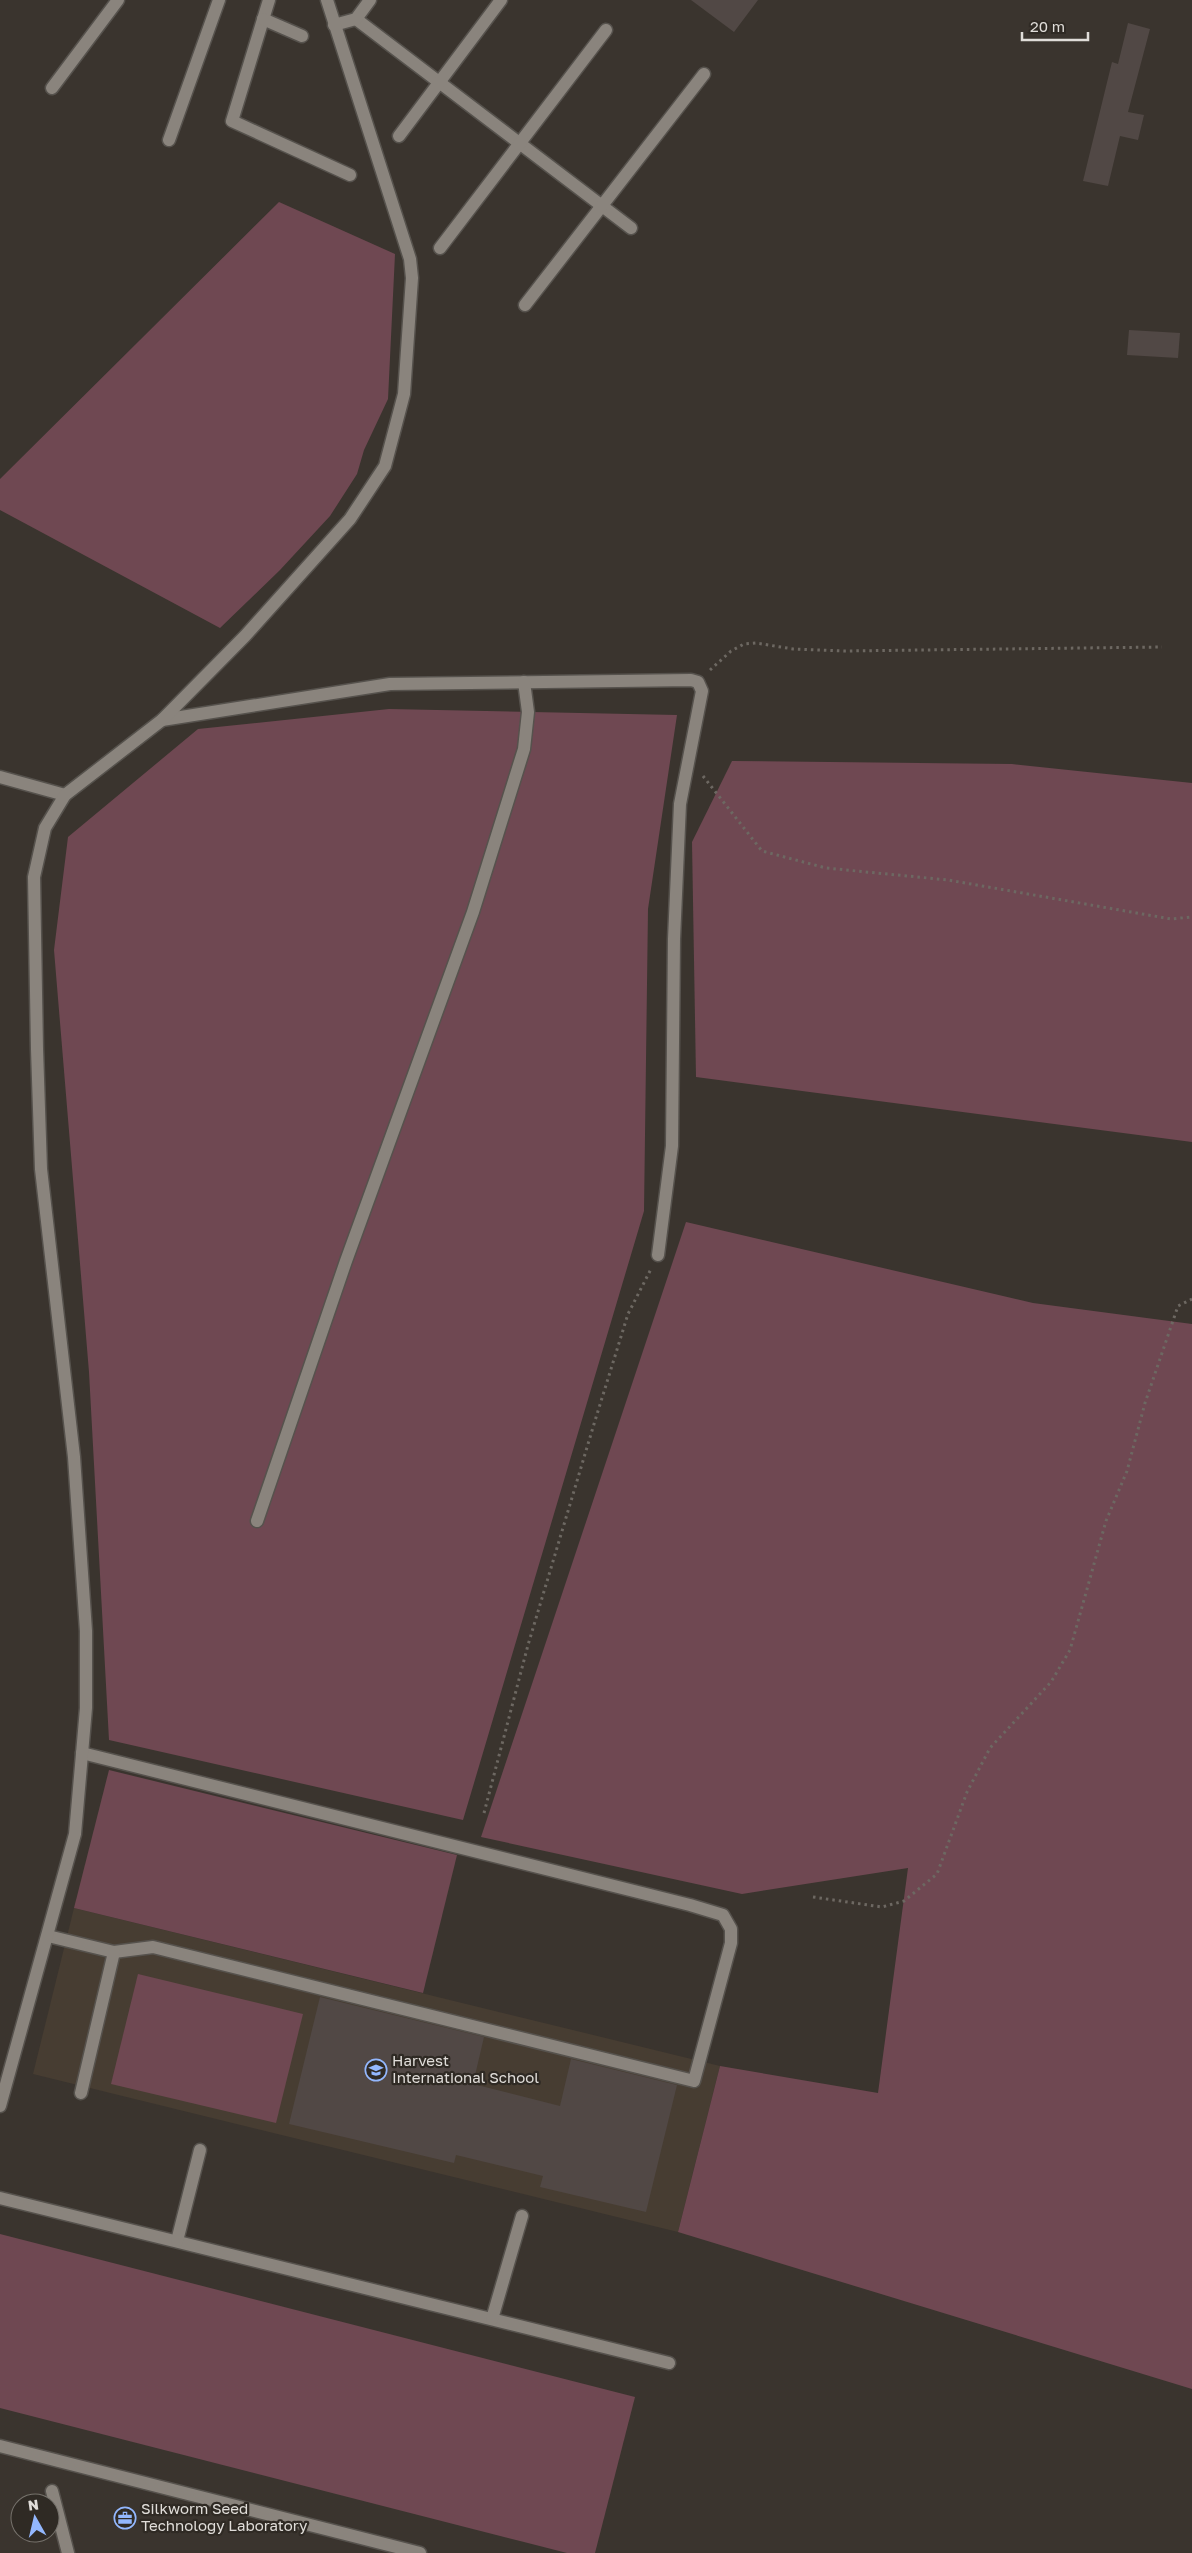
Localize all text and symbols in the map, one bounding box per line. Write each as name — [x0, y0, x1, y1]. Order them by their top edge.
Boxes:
scale bar — [1022, 10, 1088, 42]
text: 20 m — [1030, 17, 1065, 35]
place label: Harvest International School — [392, 2051, 539, 2086]
school or university icon: Harvest International School — [364, 2058, 388, 2082]
north arrow — [10, 2493, 60, 2543]
text: N — [27, 2495, 40, 2514]
place label: Silkworm Seed Technology Laboratory — [141, 2499, 308, 2534]
office icon: Silkworm Seed Technology Laboratory — [113, 2506, 137, 2530]

